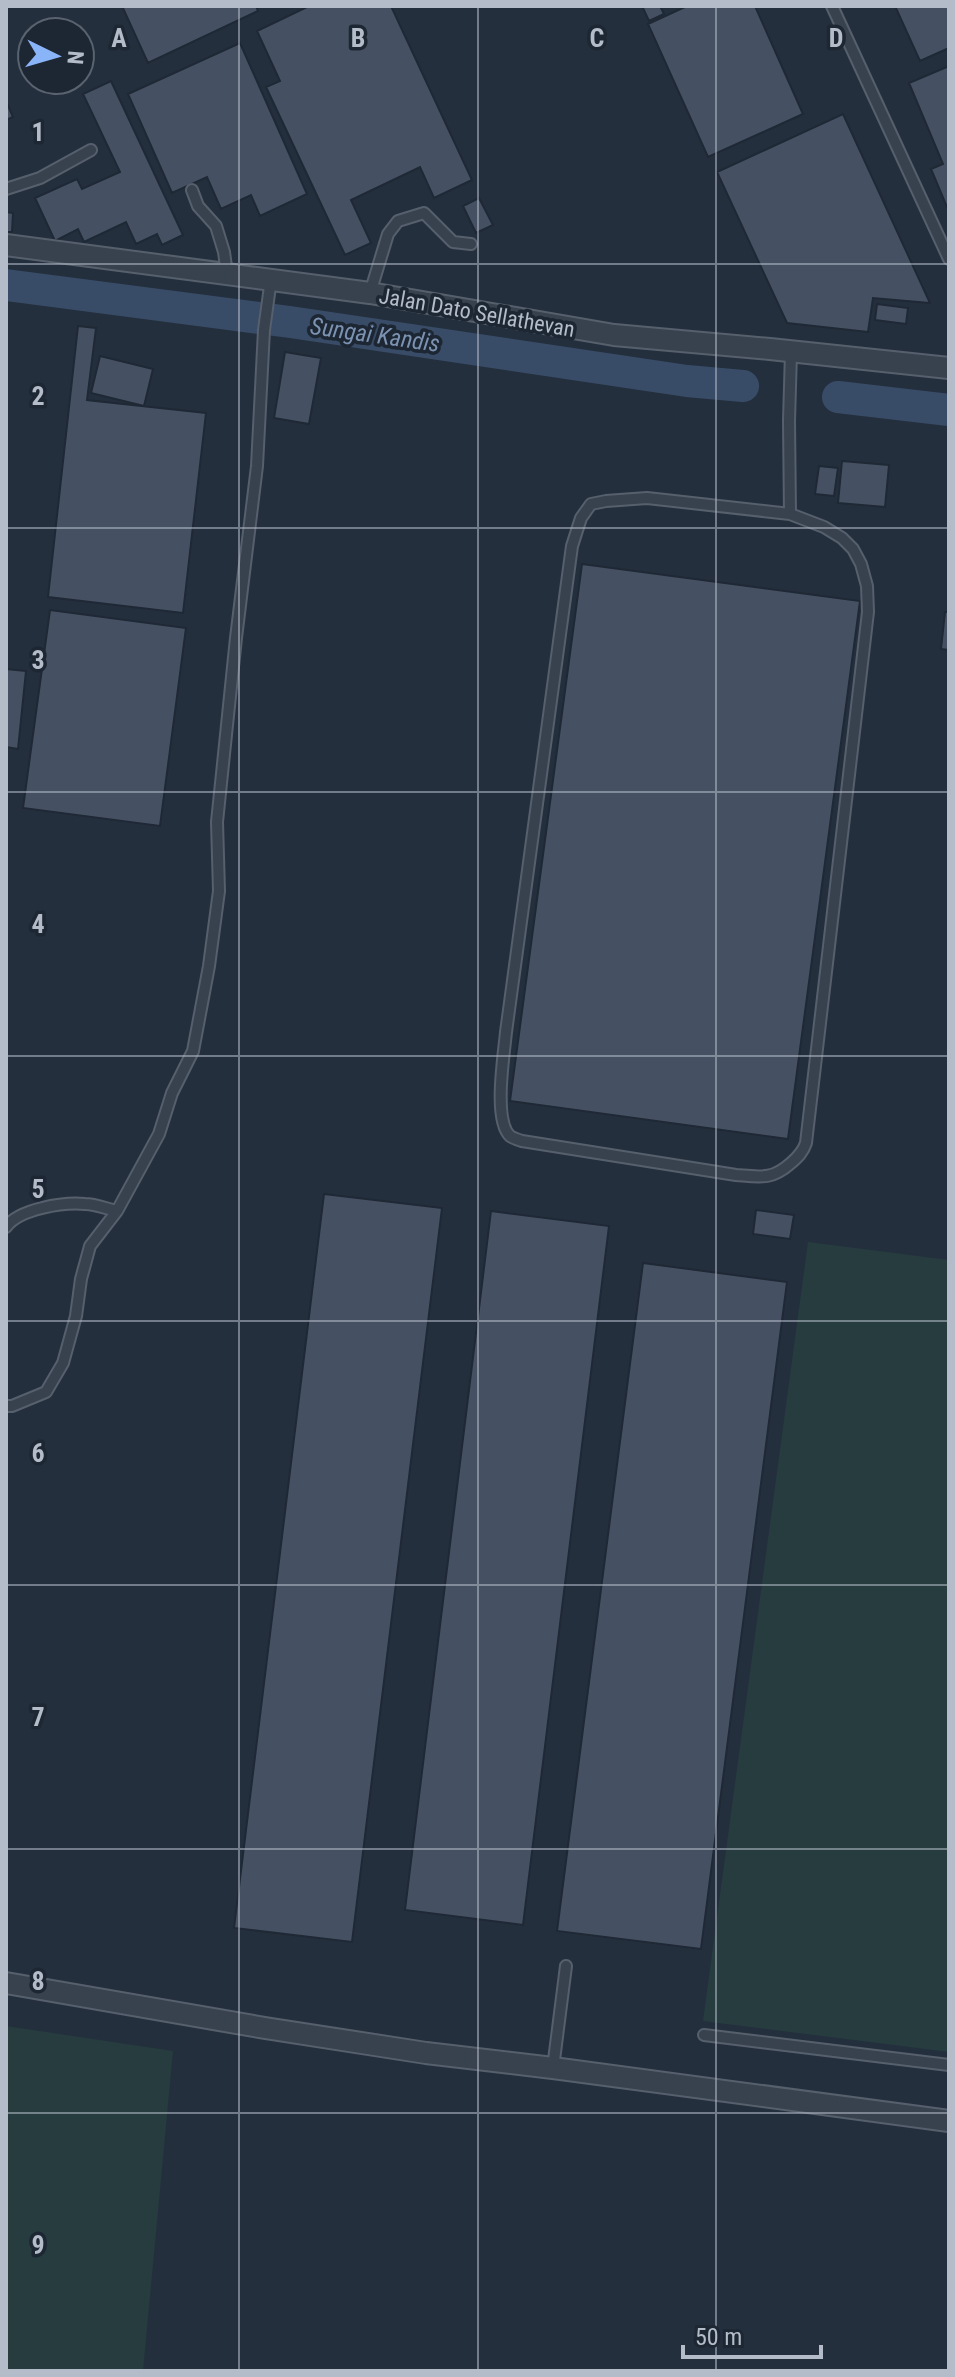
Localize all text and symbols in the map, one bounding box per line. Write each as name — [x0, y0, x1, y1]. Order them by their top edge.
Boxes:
north arrow — [16, 16, 96, 96]
text: A — [111, 23, 127, 53]
text: B — [351, 23, 365, 53]
text: C — [590, 23, 605, 53]
text: D — [829, 23, 843, 53]
text: N — [62, 50, 88, 66]
text: 1 — [31, 117, 45, 147]
street label: Jalan Dato Sellathevan — [377, 283, 577, 342]
water label: Sungai Kandis — [308, 312, 442, 358]
text: 2 — [31, 381, 45, 411]
text: 3 — [31, 645, 45, 675]
text: 4 — [31, 909, 45, 939]
text: 5 — [31, 1174, 45, 1204]
text: 6 — [31, 1438, 45, 1468]
text: 7 — [31, 1702, 45, 1732]
text: 8 — [31, 1966, 45, 1996]
text: 9 — [31, 2230, 45, 2260]
scale bar — [683, 2309, 821, 2359]
text: 50 m — [695, 2323, 742, 2351]

